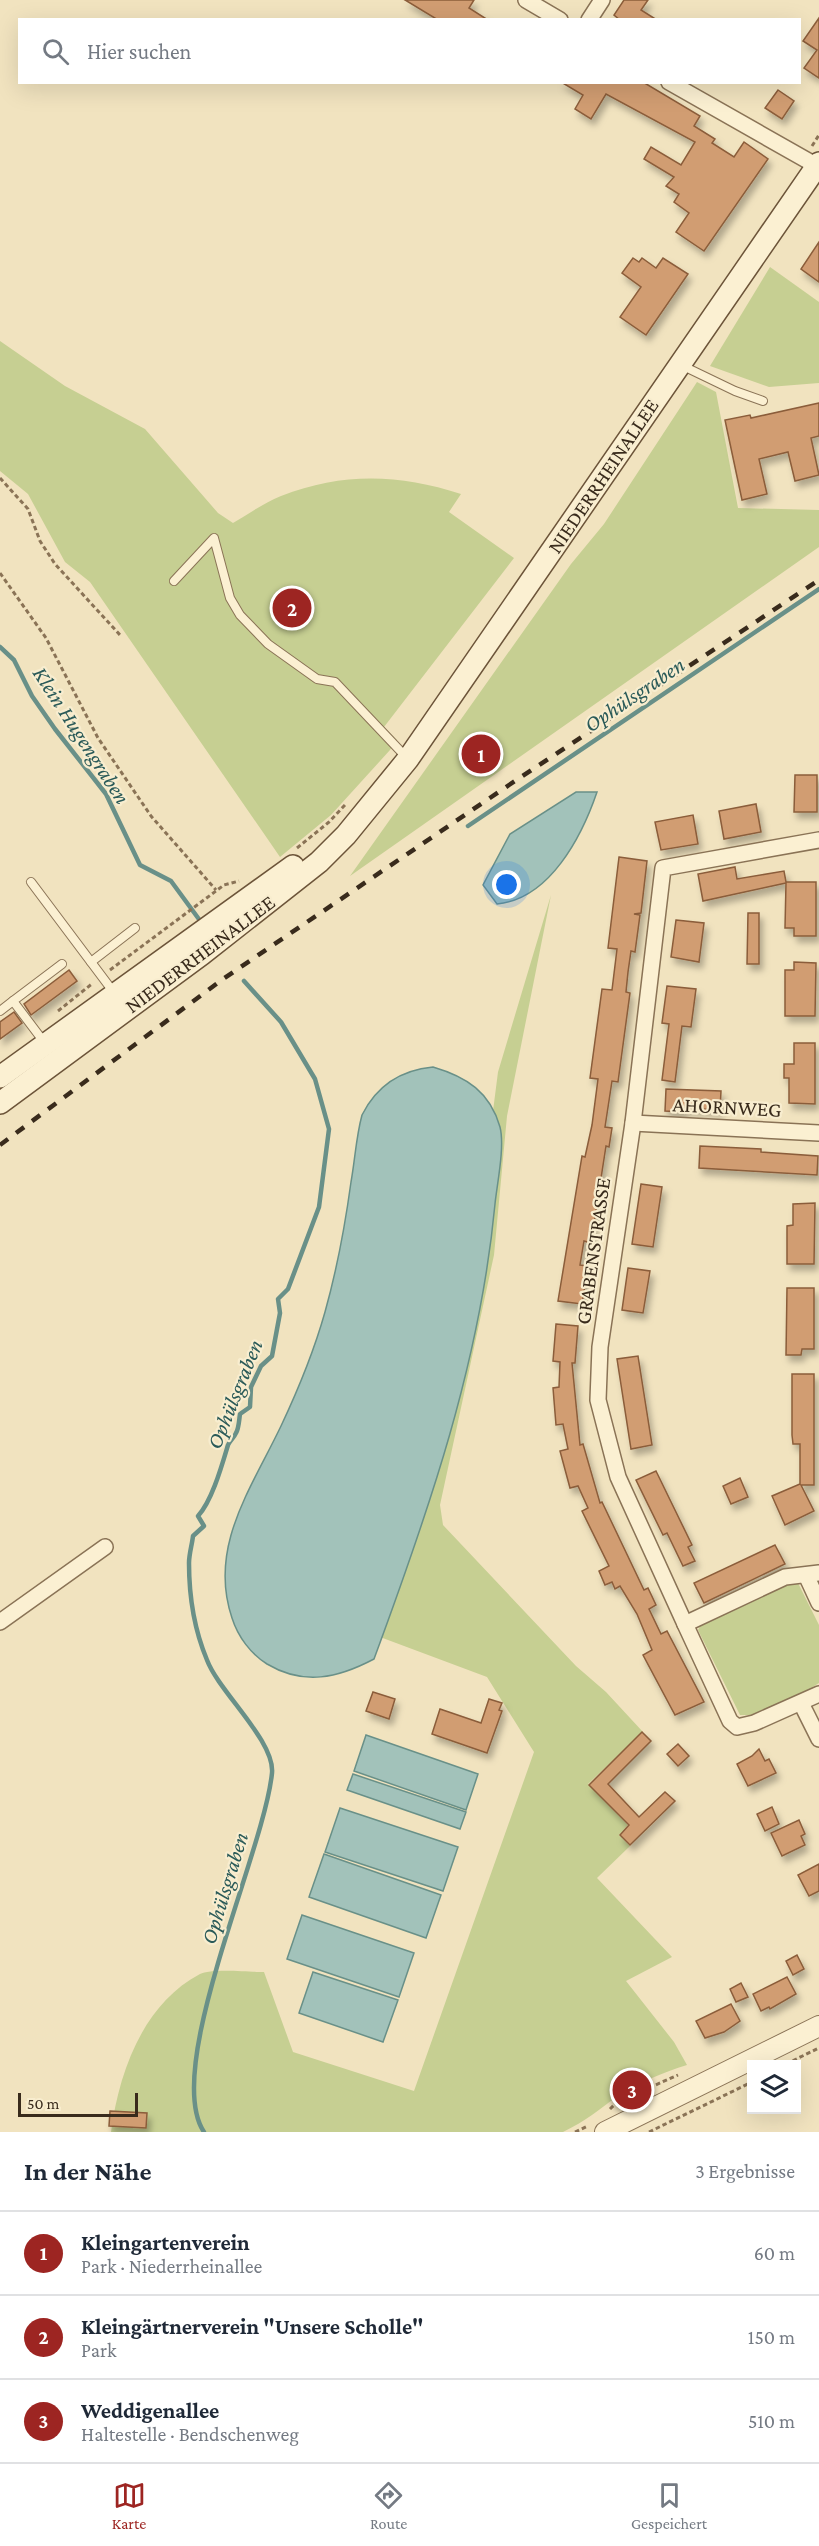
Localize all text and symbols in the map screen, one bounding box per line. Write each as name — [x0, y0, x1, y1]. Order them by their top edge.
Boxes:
search box — [18, 18, 801, 84]
icon: search — [39, 35, 72, 68]
text: Hier suchen — [87, 39, 191, 64]
street label: NIEDERRHEINALLEE — [542, 394, 664, 558]
pin: 2 — [272, 586, 312, 630]
water label: Ophülsgraben — [579, 652, 689, 737]
water label: Klein Hugengraben — [28, 662, 135, 809]
pin: 1 — [462, 732, 500, 777]
your location — [492, 870, 521, 899]
street label: NIEDERRHEINALLEE — [120, 890, 280, 1018]
street label: AHORNWEG — [672, 1092, 782, 1122]
street label: GRABENSTRASSE — [571, 1176, 615, 1326]
water label: Ophülsgraben — [201, 1336, 268, 1452]
water label: Ophülsgraben — [196, 1829, 253, 1947]
map controls — [747, 2060, 801, 2114]
button: layers — [747, 2060, 801, 2114]
pin: 3 — [612, 2068, 652, 2112]
scale bar — [18, 2090, 138, 2118]
text: 50 m — [27, 2095, 59, 2112]
text: In der Nähe — [24, 2157, 152, 2186]
text: 3 Ergebnisse — [695, 2160, 795, 2182]
text: Kleingartenverein — [81, 2230, 250, 2255]
text: 1 — [40, 2242, 47, 2264]
text: 60 m — [754, 2242, 795, 2264]
text: Park · Niederrheinallee — [81, 2255, 262, 2277]
text: Kleingärtnerverein "Unsere Scholle" — [81, 2314, 424, 2339]
text: 2 — [38, 2326, 49, 2348]
text: 150 m — [748, 2326, 795, 2348]
text: Park — [81, 2339, 117, 2361]
text: Weddigenallee — [81, 2398, 219, 2423]
text: 3 — [39, 2410, 48, 2432]
text: 510 m — [748, 2410, 795, 2432]
text: Haltestelle · Bendschenweg — [81, 2423, 299, 2445]
tab: Karte — [112, 2479, 146, 2532]
tab: Route — [370, 2479, 407, 2532]
tab: Gespeichert — [631, 2479, 707, 2532]

